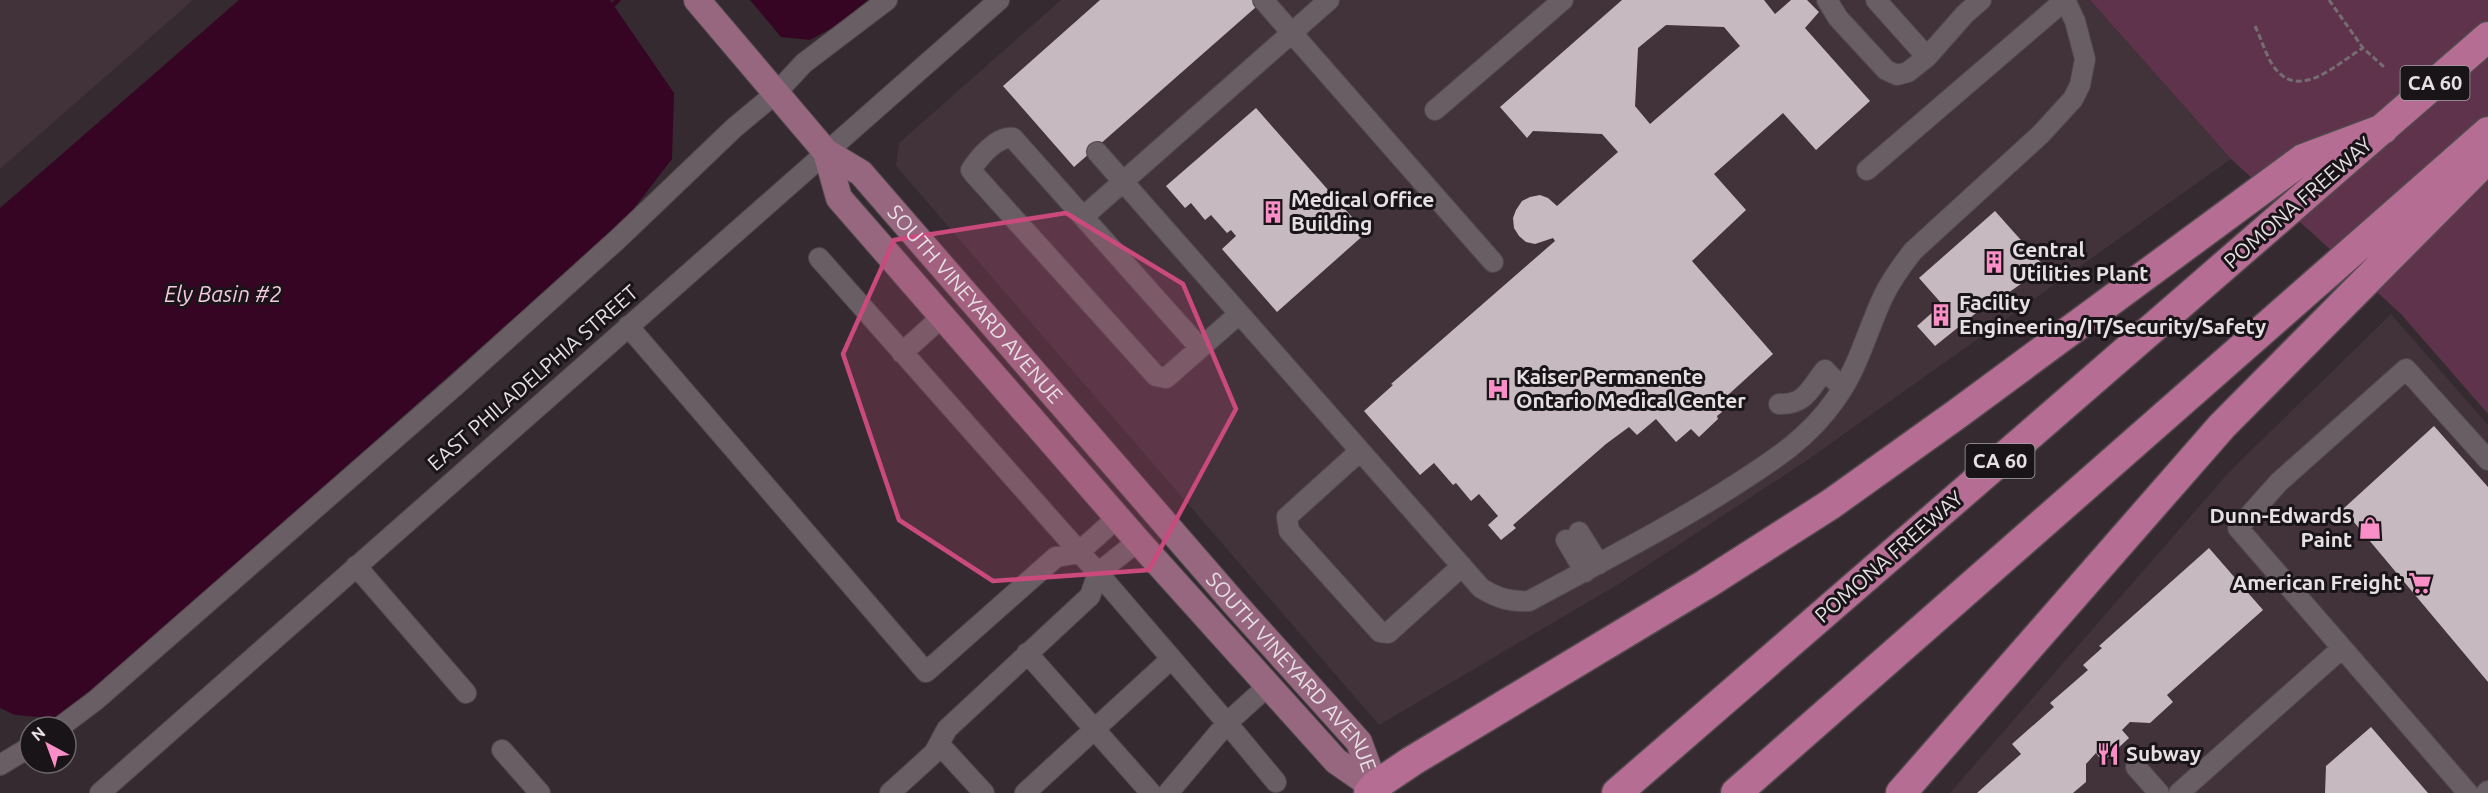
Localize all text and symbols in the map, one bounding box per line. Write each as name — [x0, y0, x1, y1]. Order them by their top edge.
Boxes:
road number: CA 60 — [2400, 66, 2470, 100]
street label: POMONA FREEWAY — [2219, 131, 2376, 273]
place label: Medical Office Building — [1291, 187, 1434, 235]
building icon: Medical Office Building — [1260, 199, 1286, 225]
street label: SOUTH VINEYARD AVENUE — [883, 200, 1068, 408]
place label: Central Utilities Plant — [2012, 237, 2148, 285]
building icon: Central Utilities Plant — [1981, 249, 2007, 275]
street label: EAST PHILADELPHIA STREET — [422, 279, 642, 475]
water label: Ely Basin #2 — [164, 281, 282, 306]
place label: Facility Engineering/IT/Security/Safety — [1959, 290, 2266, 338]
building icon: Facility Engineering/IT/Security/Safety — [1928, 302, 1954, 328]
place label: Kaiser Permanente Ontario Medical Center — [1516, 364, 1746, 412]
hospital icon: Kaiser Permanente Ontario Medical Center — [1485, 376, 1511, 402]
road number: CA 60 — [1966, 444, 2034, 478]
street label: POMONA FREEWAY — [1810, 485, 1967, 627]
place label: Dunn-Edwards Paint — [2210, 503, 2352, 551]
shop icon: Dunn-Edwards Paint — [2357, 515, 2383, 541]
street label: SOUTH VINEYARD AVENUE — [1202, 567, 1382, 775]
place label: American Freight — [2232, 570, 2402, 594]
supermarket icon: American Freight — [2407, 570, 2433, 596]
north arrow — [18, 715, 78, 775]
text: N — [28, 723, 49, 744]
restaurant icon: Subway — [2095, 741, 2121, 767]
place label: Subway — [2126, 741, 2201, 765]

